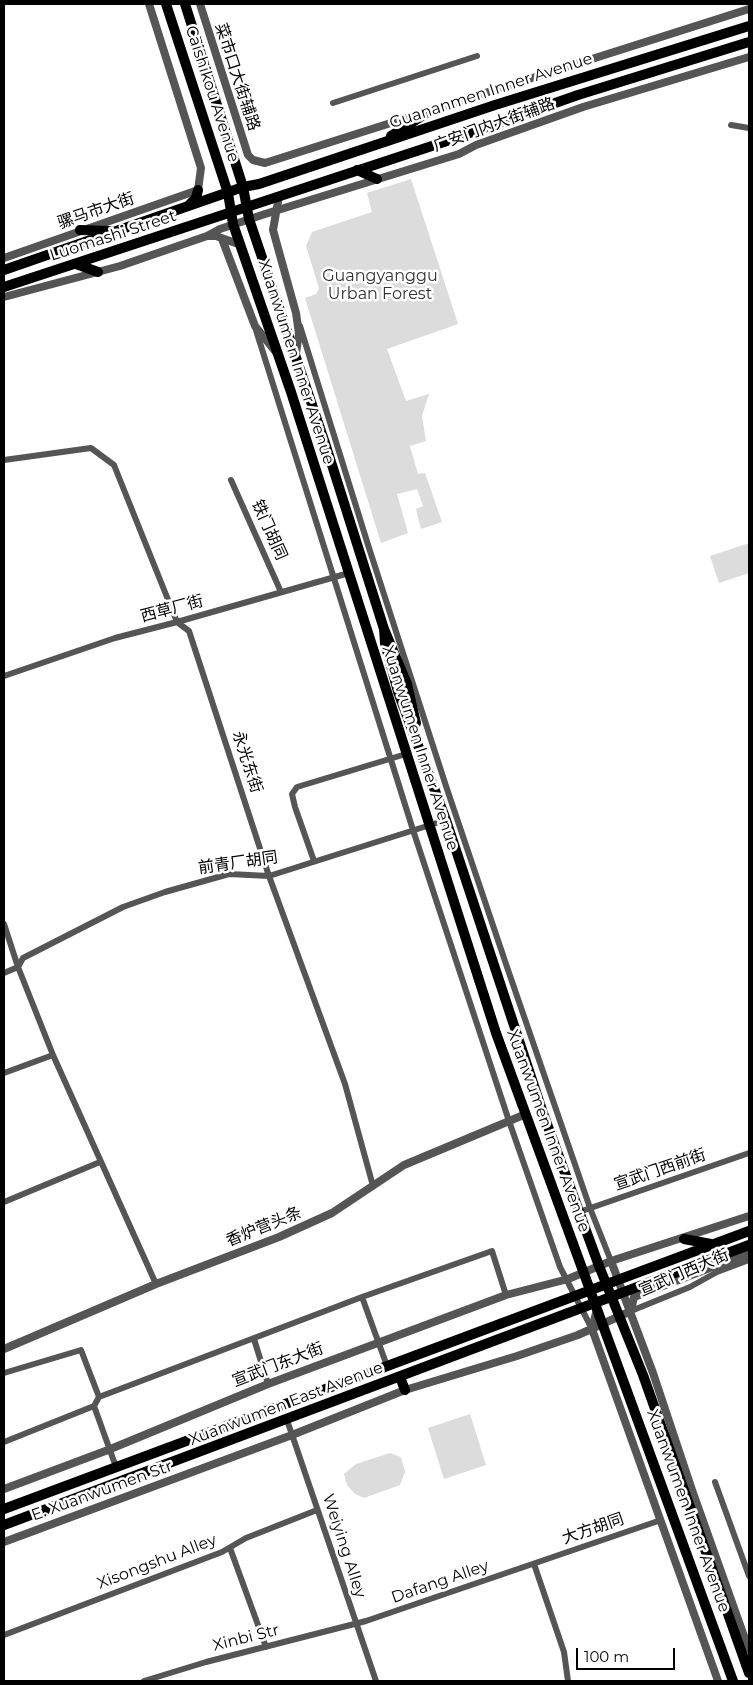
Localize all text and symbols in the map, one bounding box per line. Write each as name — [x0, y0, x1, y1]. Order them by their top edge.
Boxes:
street label: 菜市口大街辅路 — [211, 21, 263, 133]
street label: Caishikou Avenue — [181, 23, 243, 165]
street label: Guananmen Inner Avenue — [387, 49, 595, 133]
street label: 广安门内大街辅路 — [431, 94, 557, 156]
street label: 骡马市大街 — [55, 189, 137, 233]
street label: Luomashi Street — [47, 206, 179, 266]
street label: Xuanwumen Inner Avenue — [254, 257, 338, 467]
park label: Guangyanggu Urban Forest — [322, 266, 438, 304]
street label: 铁门胡同 — [247, 497, 291, 563]
street label: 西草厂街 — [139, 591, 205, 627]
street label: Xuanwumen Inner Avenue — [378, 643, 462, 853]
street label: 永光东街 — [228, 729, 266, 795]
street label: 前青厂胡同 — [197, 848, 279, 878]
street label: Xuanwumen Inner Avenue — [502, 1027, 594, 1235]
street label: 宣武门西前街 — [611, 1145, 709, 1195]
street label: 香炉营头条 — [223, 1203, 305, 1251]
street label: 宣武门西大街 — [636, 1245, 732, 1301]
street label: 宣武门东大街 — [230, 1339, 326, 1391]
street label: Xuanwumen East Avenue — [186, 1358, 386, 1450]
street label: Xuanwumen Inner Avenue — [642, 1407, 734, 1615]
street label: E. Xuanwumen Str — [29, 1457, 175, 1525]
street label: Weiying Alley — [318, 1492, 370, 1600]
street label: 大方胡同 — [560, 1510, 626, 1548]
street label: Xisongshu Alley — [95, 1530, 219, 1594]
street label: Dafang Alley — [389, 1556, 491, 1608]
street label: Xinbi Str — [211, 1620, 281, 1656]
scale bar — [578, 1638, 677, 1670]
text: 100 m — [584, 1647, 629, 1666]

